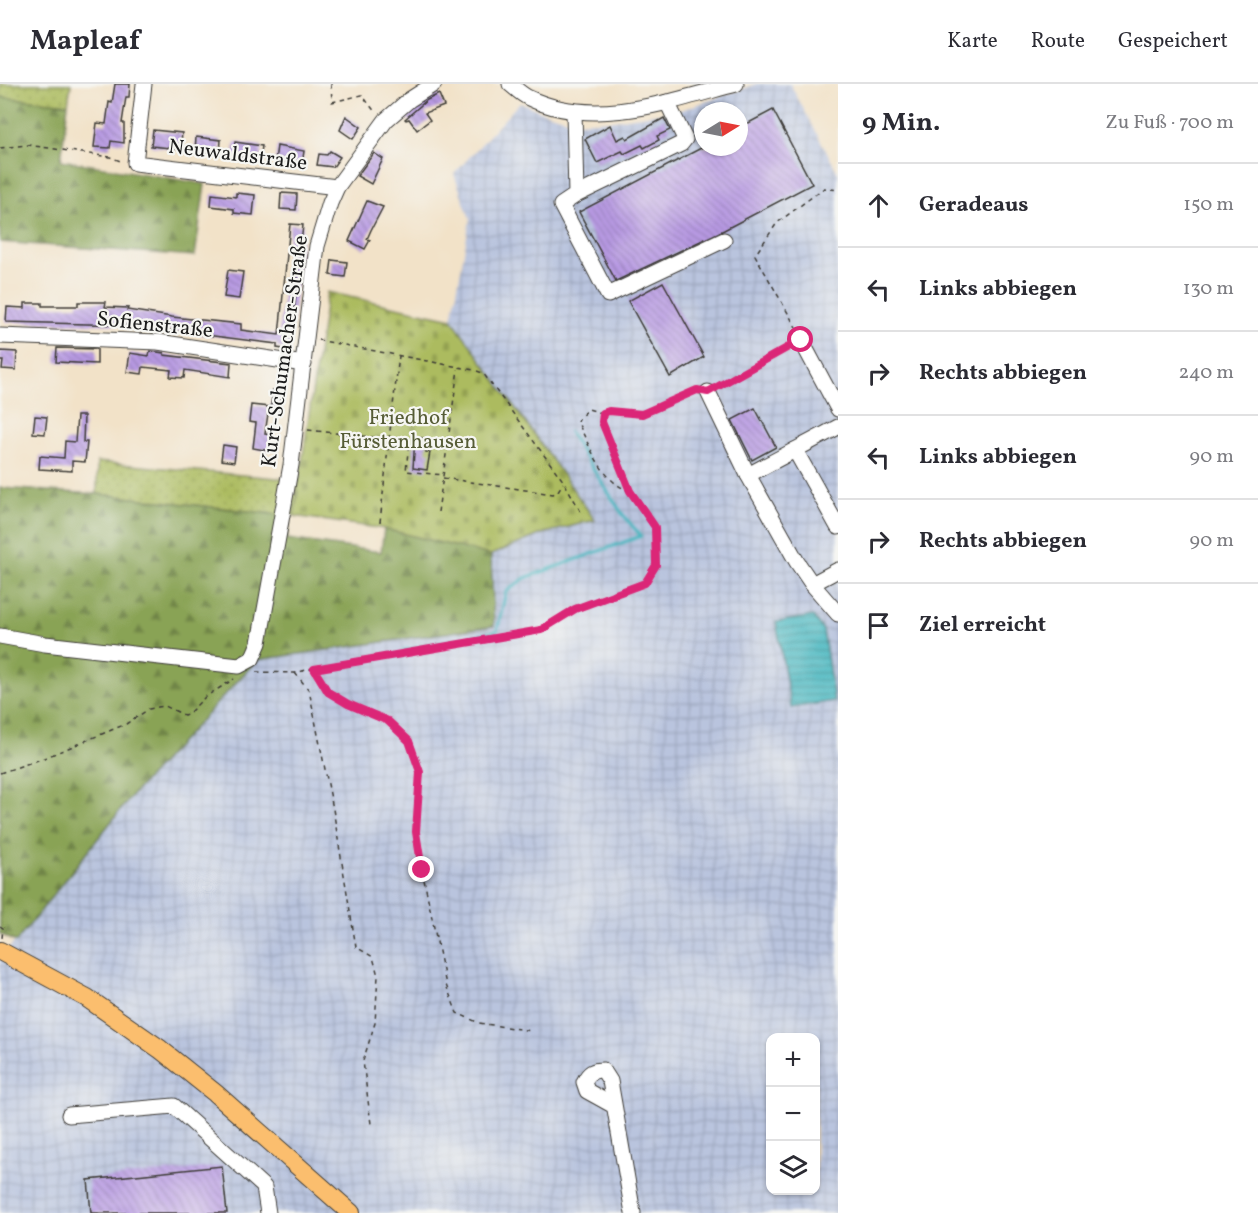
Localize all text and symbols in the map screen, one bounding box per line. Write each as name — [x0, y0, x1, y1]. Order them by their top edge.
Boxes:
text: Mapleaf — [30, 22, 140, 61]
text: Karte — [947, 27, 998, 56]
text: Route — [1031, 27, 1085, 56]
text: Gespeichert — [1118, 27, 1228, 56]
north arrow — [694, 102, 748, 156]
text: 9 Min. — [862, 105, 940, 141]
text: Zu Fuß · 700 m — [1105, 109, 1234, 137]
street label: Neuwaldstraße — [167, 133, 309, 178]
icon: ahead — [862, 189, 895, 222]
text: Geradeaus — [919, 190, 1029, 221]
text: 150 m — [1183, 191, 1234, 219]
street label: Kurt-Schumacher-Straße — [255, 233, 316, 469]
icon: left — [862, 273, 895, 306]
text: Links abbiegen — [919, 274, 1077, 305]
text: 130 m — [1183, 275, 1234, 303]
street label: Sofienstraße — [95, 305, 214, 346]
route start — [787, 326, 813, 352]
icon: right — [862, 357, 895, 390]
text: Rechts abbiegen — [919, 358, 1087, 389]
text: 240 m — [1179, 359, 1234, 387]
park label: Friedhof Fürstenhausen — [340, 404, 476, 457]
icon: left — [862, 441, 895, 474]
text: Links abbiegen — [919, 442, 1077, 473]
text: 90 m — [1190, 443, 1234, 471]
icon: right — [862, 525, 895, 558]
text: Rechts abbiegen — [919, 526, 1087, 557]
text: 90 m — [1190, 527, 1234, 555]
icon: arrive — [862, 609, 895, 642]
text: Ziel erreicht — [919, 610, 1046, 641]
route end — [408, 856, 434, 882]
map controls — [766, 1033, 820, 1195]
button: + — [766, 1033, 820, 1087]
button: − — [766, 1087, 820, 1141]
button: layers — [766, 1141, 820, 1195]

